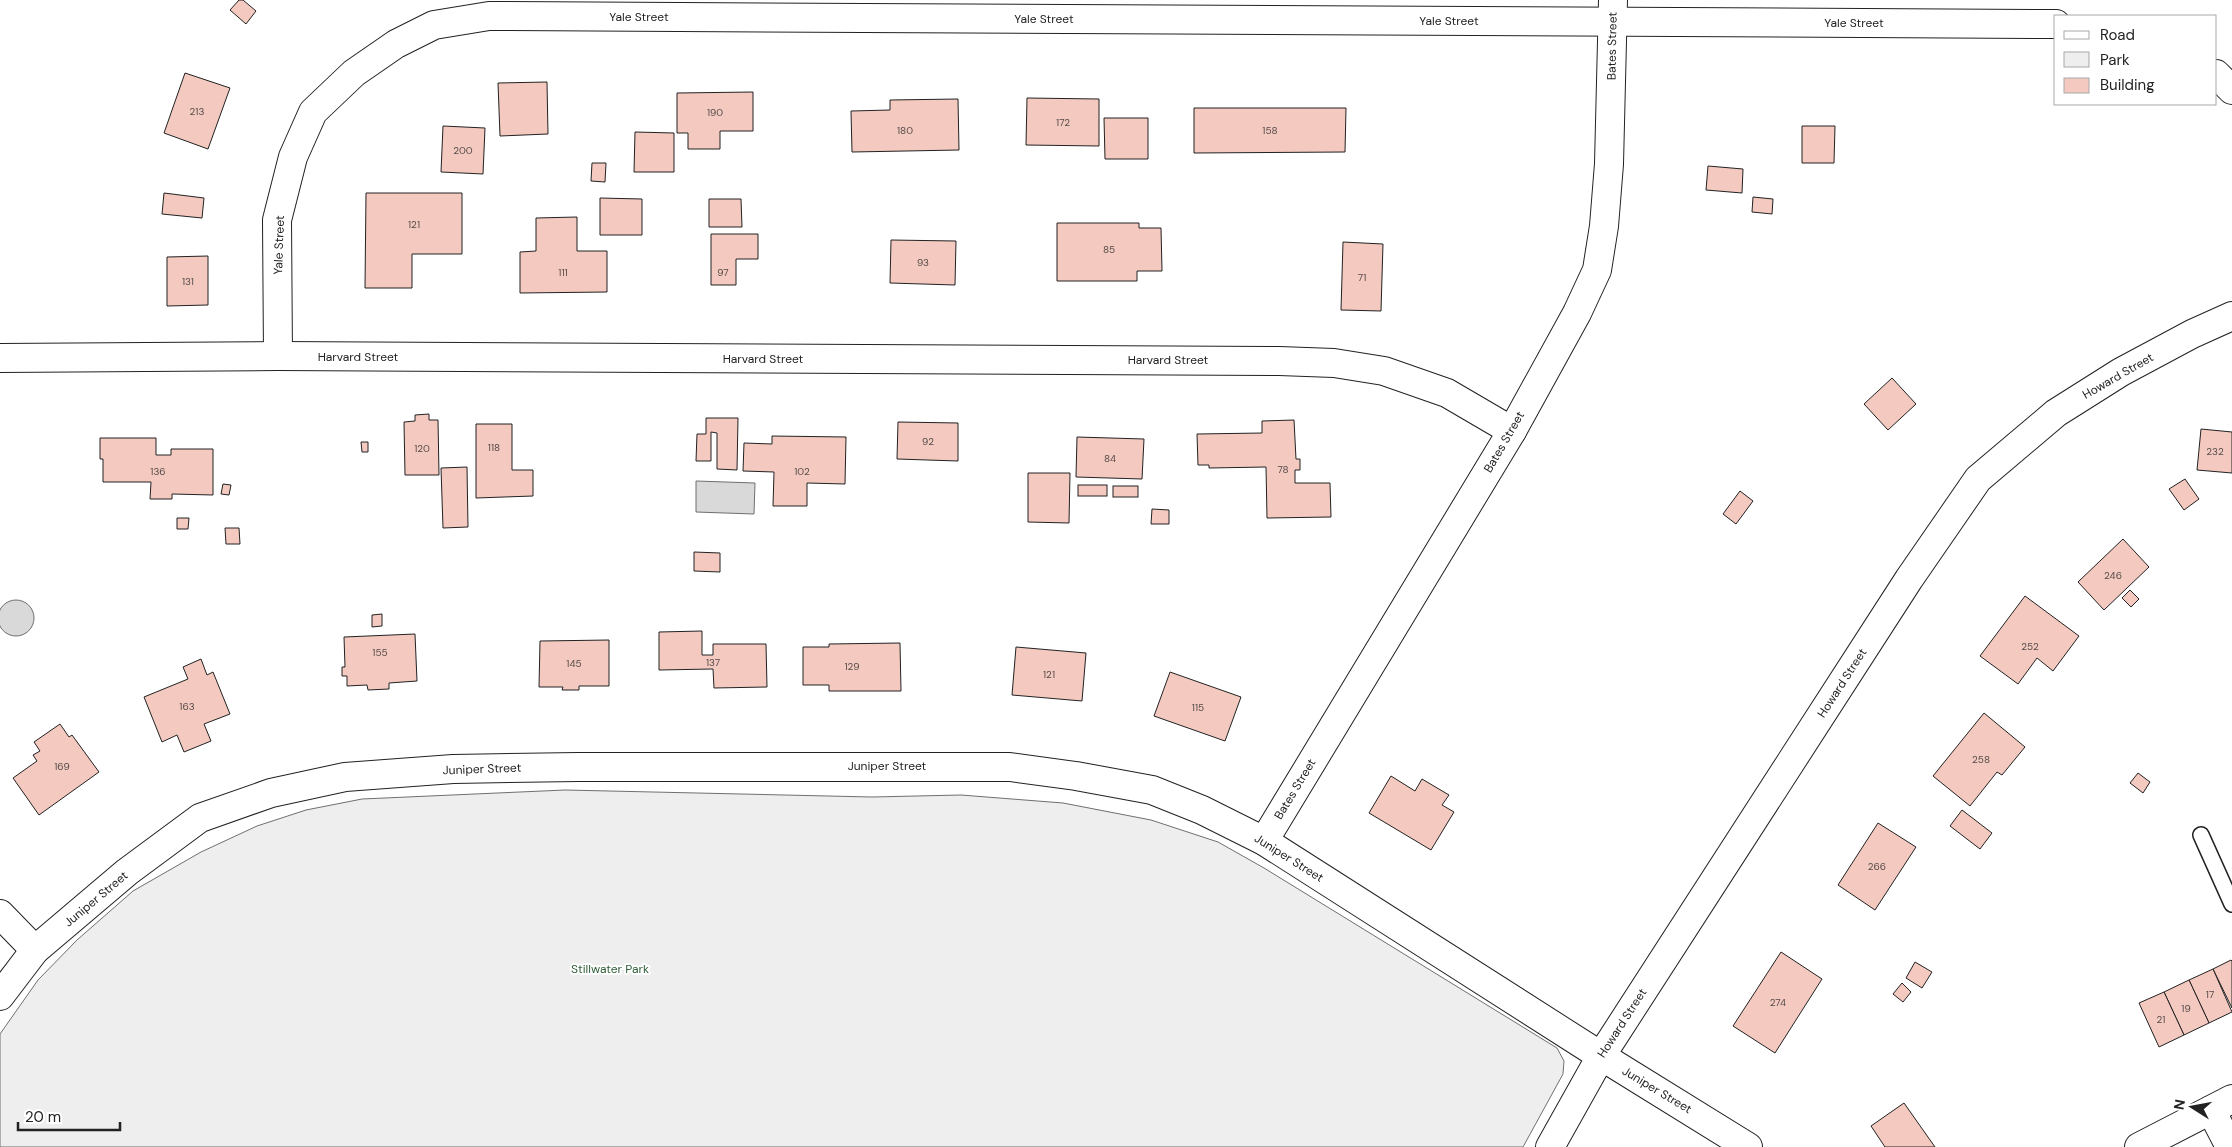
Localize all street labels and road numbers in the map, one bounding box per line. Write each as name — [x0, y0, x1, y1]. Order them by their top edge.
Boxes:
street label: Yale Street — [609, 9, 669, 25]
street label: Yale Street — [1014, 11, 1074, 27]
street label: Bates Street — [1603, 11, 1621, 80]
street label: Yale Street — [1419, 13, 1479, 29]
street label: Yale Street — [1824, 15, 1884, 31]
street label: Yale Street — [270, 215, 288, 275]
street label: Harvard Street — [318, 349, 399, 365]
street label: Howard Street — [2080, 349, 2157, 403]
street label: Harvard Street — [723, 351, 804, 367]
street label: Harvard Street — [1128, 352, 1209, 368]
street label: Bates Street — [1480, 408, 1528, 476]
street label: Howard Street — [1814, 645, 1871, 721]
street label: Bates Street — [1271, 755, 1320, 822]
street label: Juniper Street — [848, 758, 927, 774]
street label: Juniper Street — [442, 760, 522, 778]
street label: Juniper Street — [1251, 830, 1327, 886]
street label: Juniper Street — [61, 867, 131, 930]
street label: Howard Street — [1594, 985, 1651, 1061]
street label: Juniper Street — [1619, 1063, 1695, 1117]

